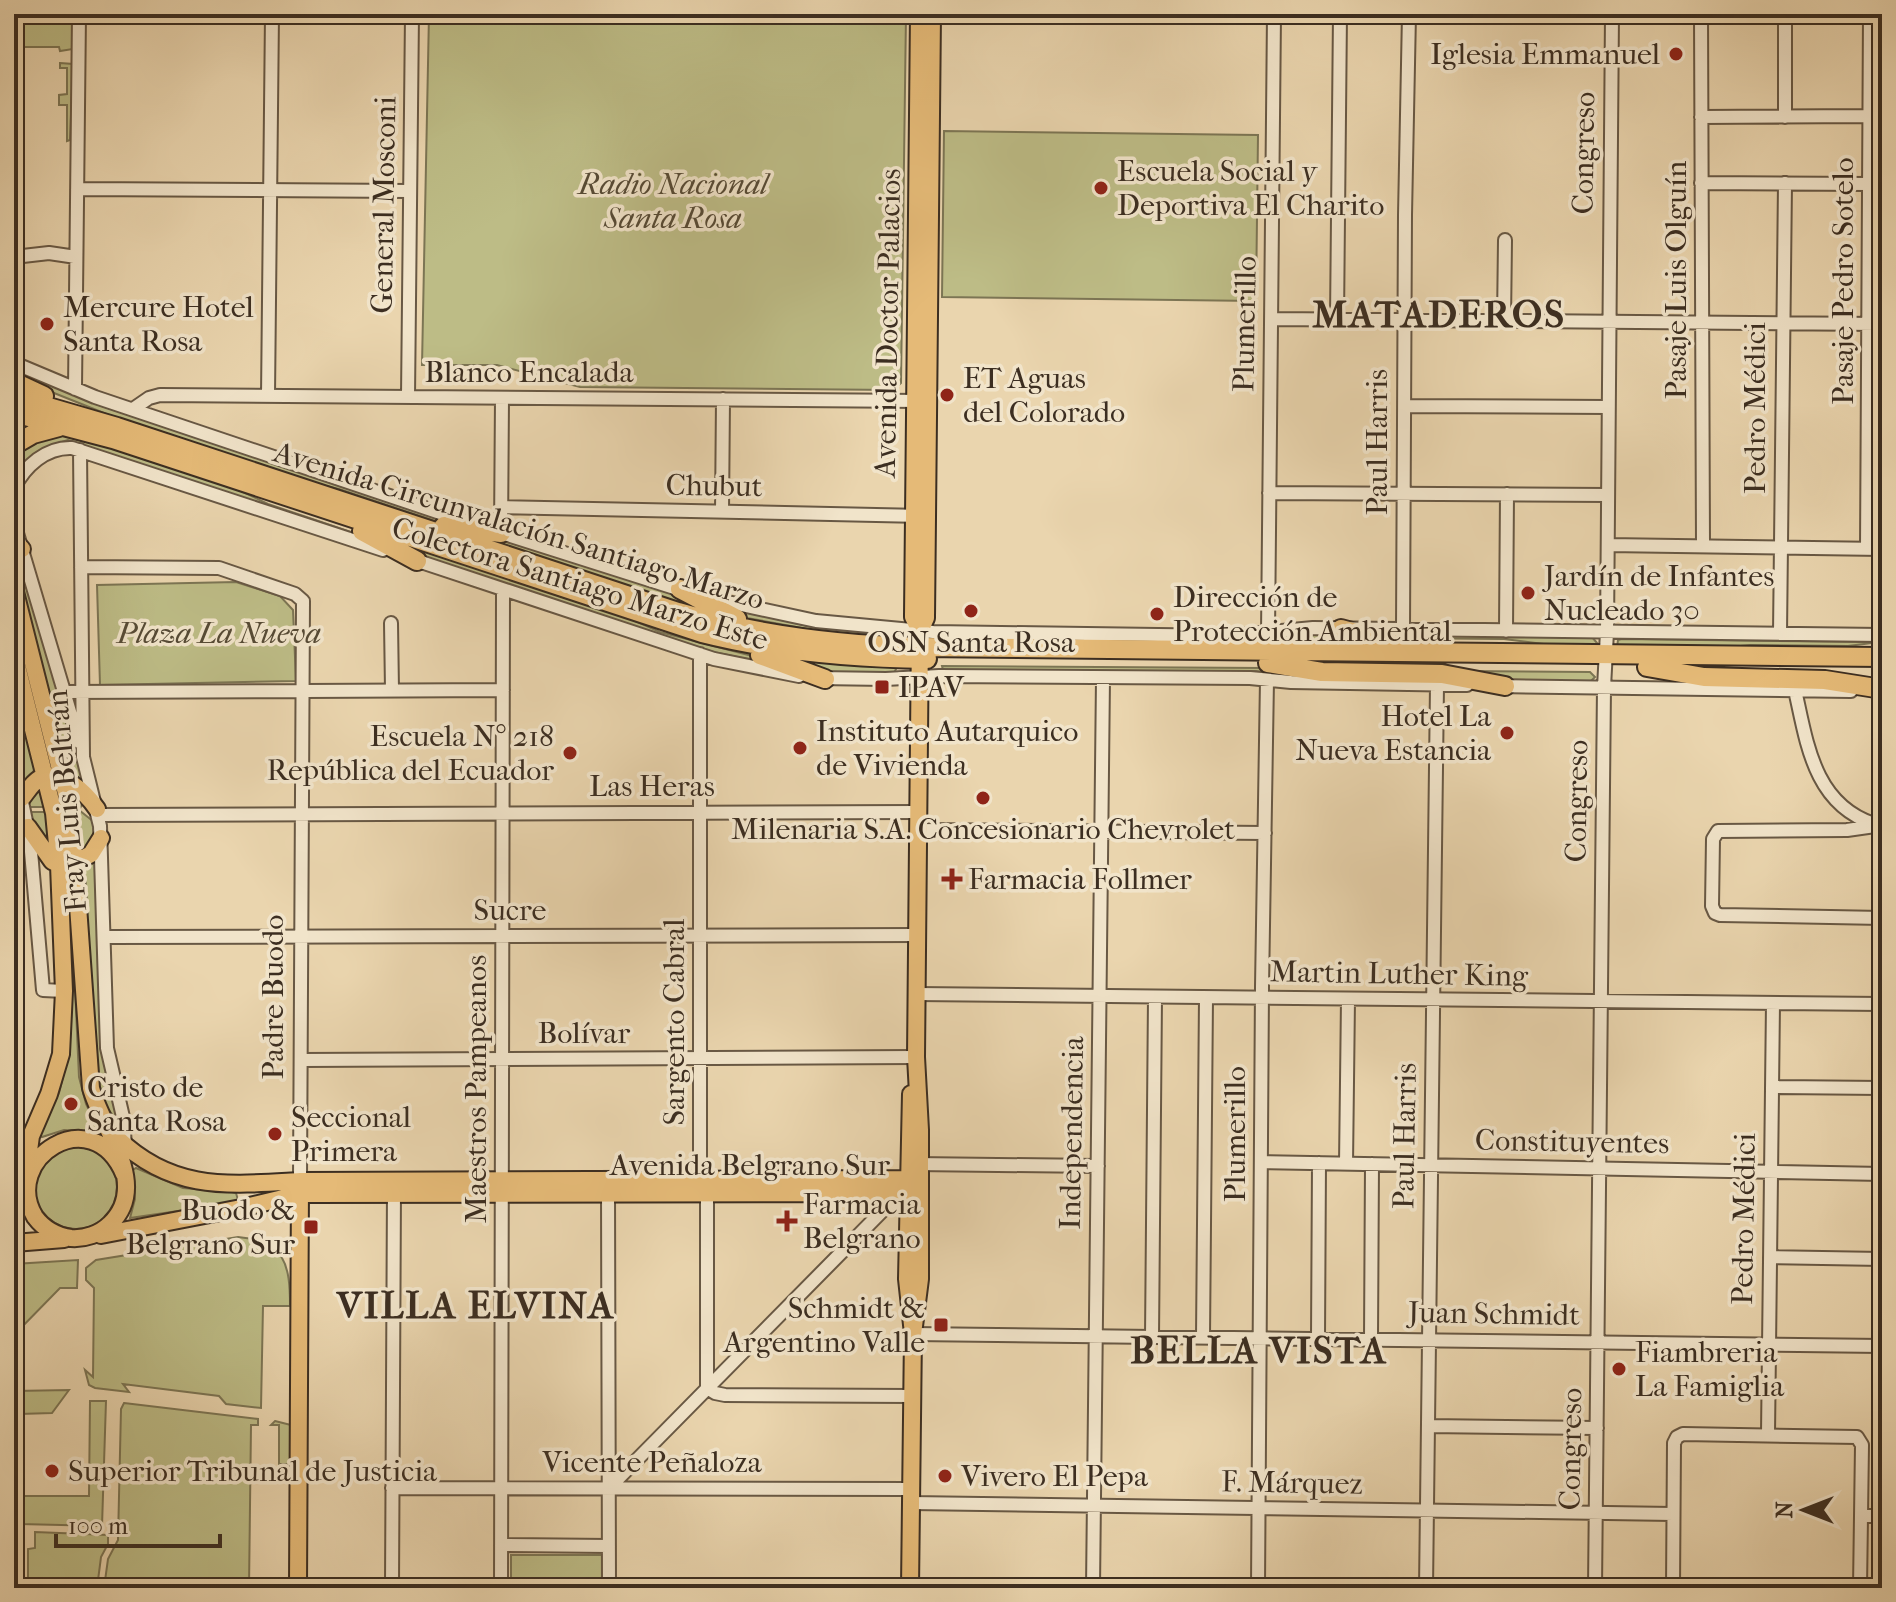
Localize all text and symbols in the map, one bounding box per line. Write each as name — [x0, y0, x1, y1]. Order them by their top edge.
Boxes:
place label: Iglesia Emmanuel — [1430, 37, 1660, 72]
marker: Iglesia Emmanuel — [1667, 45, 1685, 63]
street label: Congreso — [1565, 91, 1603, 215]
street label: General Mosconi — [365, 96, 403, 314]
place label: Escuela Social y Deportiva El Charito — [1117, 154, 1384, 223]
street label: Pasaje Pedro Sotelo — [1826, 157, 1861, 405]
street label: Pasaje Luis Olguín — [1659, 160, 1694, 399]
park label: Radio Nacional Santa Rosa — [576, 167, 772, 236]
street label: Avenida Doctor Palacios — [868, 168, 908, 479]
marker: Escuela Social y Deportiva El Charito — [1092, 179, 1110, 197]
street label: Plumerillo — [1226, 256, 1264, 392]
place label: Mercure Hotel Santa Rosa — [63, 290, 254, 359]
district label: MATADEROS — [1312, 292, 1566, 337]
marker: Mercure Hotel Santa Rosa — [38, 315, 56, 333]
street label: Pedro Médici — [1738, 322, 1773, 494]
street label: Blanco Encalada — [425, 355, 635, 390]
place label: ET Aguas del Colorado — [963, 361, 1125, 430]
street label: Paul Harris — [1360, 369, 1395, 515]
marker: ET Aguas del Colorado — [938, 386, 956, 404]
street label: Avenida Circunvalación Santiago Marzo — [269, 434, 768, 617]
street label: Chubut — [665, 468, 763, 504]
street label: Colectora Santiago Marzo Este — [388, 510, 773, 658]
place label: Jardín de Infantes Nucleado 30 — [1542, 559, 1774, 628]
place label: Dirección de Protección Ambiental — [1173, 580, 1452, 649]
marker: Jardín de Infantes Nucleado 30 — [1519, 584, 1537, 602]
marker: OSN Santa Rosa — [962, 602, 980, 620]
marker: Dirección de Protección Ambiental — [1148, 605, 1166, 623]
park label: Plaza La Nueva — [115, 616, 321, 651]
place label: OSN Santa Rosa — [867, 625, 1076, 660]
place label: IPAV — [898, 670, 965, 705]
marker: IPAV — [873, 678, 891, 696]
street label: Fray Luis Beltrán — [40, 688, 94, 914]
place label: Hotel La Nueva Estancia — [1295, 699, 1492, 768]
place label: Instituto Autarquico de Vivienda — [816, 714, 1078, 783]
place label: Escuela N° 218 República del Ecuador — [267, 719, 554, 788]
marker: Hotel La Nueva Estancia — [1498, 724, 1516, 742]
marker: Instituto Autarquico de Vivienda — [791, 739, 809, 757]
street label: Congreso — [1558, 739, 1596, 863]
marker: Escuela N° 218 República del Ecuador — [561, 744, 579, 762]
street label: Las Heras — [589, 769, 715, 804]
marker: Milenaria S.A. Concesionario Chevrolet — [974, 789, 992, 807]
place label: Milenaria S.A. Concesionario Chevrolet — [731, 812, 1235, 847]
place label: Farmacia Follmer — [968, 862, 1192, 897]
marker: Farmacia Follmer — [943, 870, 961, 888]
street label: Sucre — [474, 893, 547, 928]
street label: Padre Buodo — [256, 915, 291, 1080]
street label: Sargento Cabral — [657, 919, 692, 1125]
street label: Martin Luther King — [1270, 954, 1529, 994]
street label: Maestros Pampeanos — [459, 955, 494, 1223]
street label: Bolívar — [538, 1016, 630, 1051]
street label: Independencia — [1053, 1035, 1091, 1230]
street label: Paul Harris — [1386, 1063, 1424, 1209]
street label: Plumerillo — [1218, 1066, 1253, 1202]
place label: Cristo de Santa Rosa — [87, 1070, 227, 1139]
marker: Cristo de Santa Rosa — [62, 1095, 80, 1113]
place label: Seccional Primera — [291, 1100, 411, 1169]
street label: Constituyentes — [1475, 1123, 1669, 1161]
marker: Seccional Primera — [266, 1125, 284, 1143]
street label: Pedro Médici — [1725, 1133, 1763, 1305]
street label: Avenida Belgrano Sur — [609, 1148, 890, 1183]
place label: Farmacia Belgrano — [803, 1187, 921, 1256]
place label: Buodo & Belgrano Sur — [126, 1193, 295, 1262]
marker: Farmacia Belgrano — [778, 1212, 796, 1230]
marker: Buodo & Belgrano Sur — [302, 1218, 320, 1236]
district label: VILLA ELVINA — [336, 1283, 615, 1328]
place label: Schmidt & Argentino Valle — [723, 1291, 925, 1360]
street label: Juan Schmidt — [1406, 1295, 1580, 1333]
marker: Schmidt & Argentino Valle — [932, 1316, 950, 1334]
district label: BELLA VISTA — [1130, 1328, 1388, 1373]
place label: Fiambreria La Famiglia — [1635, 1335, 1785, 1404]
marker: Fiambreria La Famiglia — [1610, 1360, 1628, 1378]
street label: Congreso — [1552, 1387, 1590, 1511]
street label: Vicente Peñaloza — [541, 1445, 763, 1480]
place label: Superior Tribunal de Justicia — [68, 1454, 438, 1489]
place label: Vivero El Pepa — [960, 1459, 1149, 1494]
marker: Superior Tribunal de Justicia — [43, 1462, 61, 1480]
street label: F. Márquez — [1221, 1464, 1363, 1502]
marker: Vivero El Pepa — [936, 1467, 954, 1485]
north arrow — [1764, 1470, 1844, 1550]
scale bar — [56, 1498, 220, 1548]
text: N — [1772, 1501, 1798, 1518]
text: 100 m — [68, 1512, 128, 1540]

